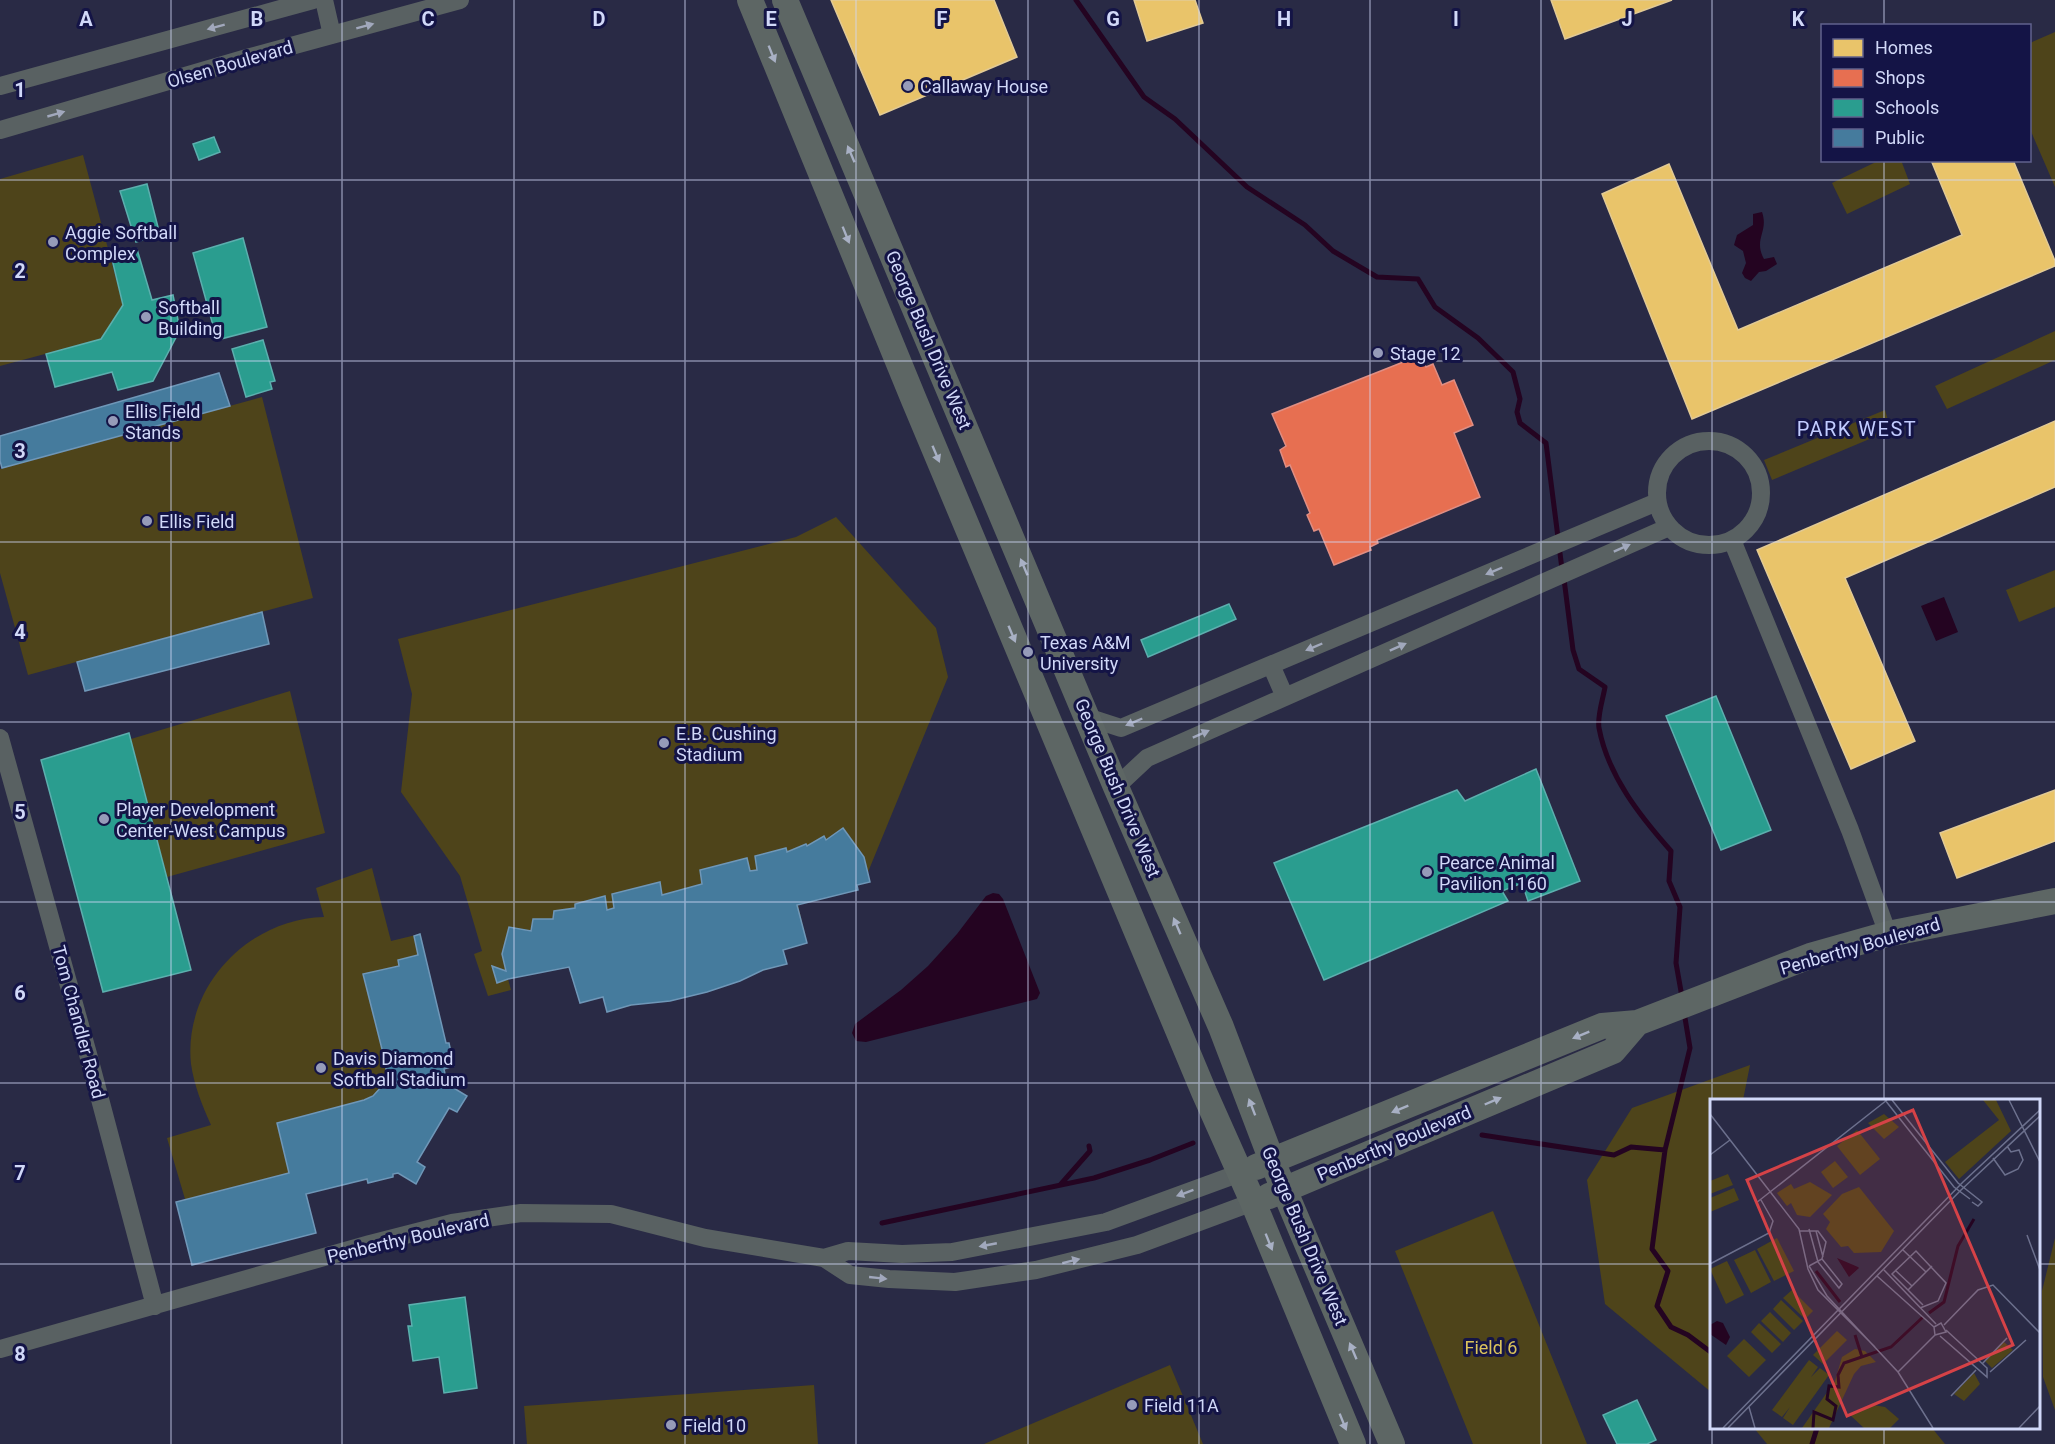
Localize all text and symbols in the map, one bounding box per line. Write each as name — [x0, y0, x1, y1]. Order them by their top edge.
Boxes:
text: A — [79, 7, 93, 31]
text: B — [251, 7, 263, 31]
text: C — [421, 7, 435, 31]
text: D — [593, 7, 606, 31]
text: E — [765, 7, 777, 31]
text: F — [937, 7, 948, 31]
text: G — [1106, 7, 1120, 31]
text: H — [1277, 7, 1291, 31]
text: I — [1453, 7, 1459, 31]
text: J — [1621, 7, 1633, 31]
text: K — [1792, 7, 1805, 31]
one-way arrow — [356, 21, 374, 30]
one-way arrow — [207, 22, 225, 32]
legend — [1821, 24, 2031, 162]
street label: Olsen Boulevard — [165, 36, 295, 92]
text: Homes — [1875, 37, 1933, 58]
one-way arrow — [768, 45, 777, 63]
text: Shops — [1875, 67, 1925, 88]
place label: Callaway House — [920, 76, 1048, 97]
text: 1 — [14, 78, 26, 102]
marker: Callaway House — [901, 79, 915, 93]
text: Schools — [1875, 97, 1939, 118]
one-way arrow — [47, 109, 65, 118]
text: Public — [1875, 127, 1925, 148]
one-way arrow — [846, 145, 856, 163]
place label: Aggie Softball Complex — [65, 222, 177, 264]
one-way arrow — [841, 226, 851, 244]
marker: Aggie Softball Complex — [46, 235, 60, 249]
street label: George Bush Drive West — [882, 247, 976, 433]
text: 2 — [14, 259, 26, 283]
place label: Softball Building — [158, 297, 222, 339]
marker: Softball Building — [139, 310, 153, 324]
place label: Stage 12 — [1390, 343, 1461, 364]
marker: Stage 12 — [1371, 346, 1385, 360]
place label: Ellis Field Stands — [125, 401, 201, 443]
marker: Ellis Field Stands — [106, 414, 120, 428]
district label: PARK WEST — [1797, 417, 1917, 441]
text: 3 — [14, 439, 26, 463]
one-way arrow — [931, 445, 941, 463]
place label: Ellis Field — [159, 511, 235, 532]
marker: Ellis Field — [140, 514, 154, 528]
one-way arrow — [1613, 542, 1631, 552]
one-way arrow — [1019, 557, 1029, 575]
one-way arrow — [1485, 566, 1502, 575]
text: 4 — [14, 620, 26, 644]
one-way arrow — [1007, 625, 1017, 643]
place label: Texas A&M University — [1040, 632, 1131, 674]
one-way arrow — [1305, 642, 1323, 652]
one-way arrow — [1389, 642, 1407, 651]
marker: Texas A&M University — [1021, 645, 1035, 659]
street label: George Bush Drive West — [1071, 695, 1165, 881]
one-way arrow — [1126, 718, 1143, 727]
place label: E.B. Cushing Stadium — [676, 723, 777, 765]
one-way arrow — [1192, 730, 1209, 739]
marker: E.B. Cushing Stadium — [657, 736, 671, 750]
place label: Player Development Center-West Campus — [116, 799, 285, 841]
text: 5 — [14, 800, 26, 824]
marker: Player Development Center-West Campus — [97, 812, 111, 826]
place label: Pearce Animal Pavilion 1160 — [1439, 852, 1555, 894]
marker: Pearce Animal Pavilion 1160 — [1420, 865, 1434, 879]
street label: Penberthy Boulevard — [1778, 913, 1942, 979]
one-way arrow — [1173, 918, 1182, 935]
street label: Tom Chandler Road — [48, 943, 110, 1101]
text: 6 — [14, 981, 26, 1005]
one-way arrow — [1571, 1030, 1589, 1040]
place label: Davis Diamond Softball Stadium — [333, 1048, 466, 1090]
marker: Davis Diamond Softball Stadium — [314, 1061, 328, 1075]
one-way arrow — [1246, 1097, 1256, 1115]
one-way arrow — [1485, 1097, 1502, 1106]
inset map — [1710, 1099, 2040, 1429]
street label: Penberthy Boulevard — [1314, 1101, 1474, 1185]
one-way arrow — [1391, 1104, 1409, 1114]
street label: George Bush Drive West — [1258, 1143, 1352, 1329]
text: 7 — [14, 1161, 26, 1185]
one-way arrow — [1176, 1188, 1194, 1198]
street label: Penberthy Boulevard — [325, 1209, 491, 1267]
one-way arrow — [1264, 1233, 1274, 1251]
one-way arrow — [978, 1241, 997, 1250]
one-way arrow — [1062, 1256, 1080, 1266]
one-way arrow — [868, 1273, 887, 1282]
park label: Field 6 — [1465, 1337, 1517, 1358]
text: 8 — [14, 1342, 26, 1366]
one-way arrow — [1348, 1342, 1358, 1360]
place label: Field 11A — [1144, 1395, 1219, 1416]
marker: Field 11A — [1125, 1398, 1139, 1412]
one-way arrow — [1339, 1413, 1348, 1431]
place label: Field 10 — [683, 1415, 746, 1436]
marker: Field 10 — [664, 1418, 678, 1432]

